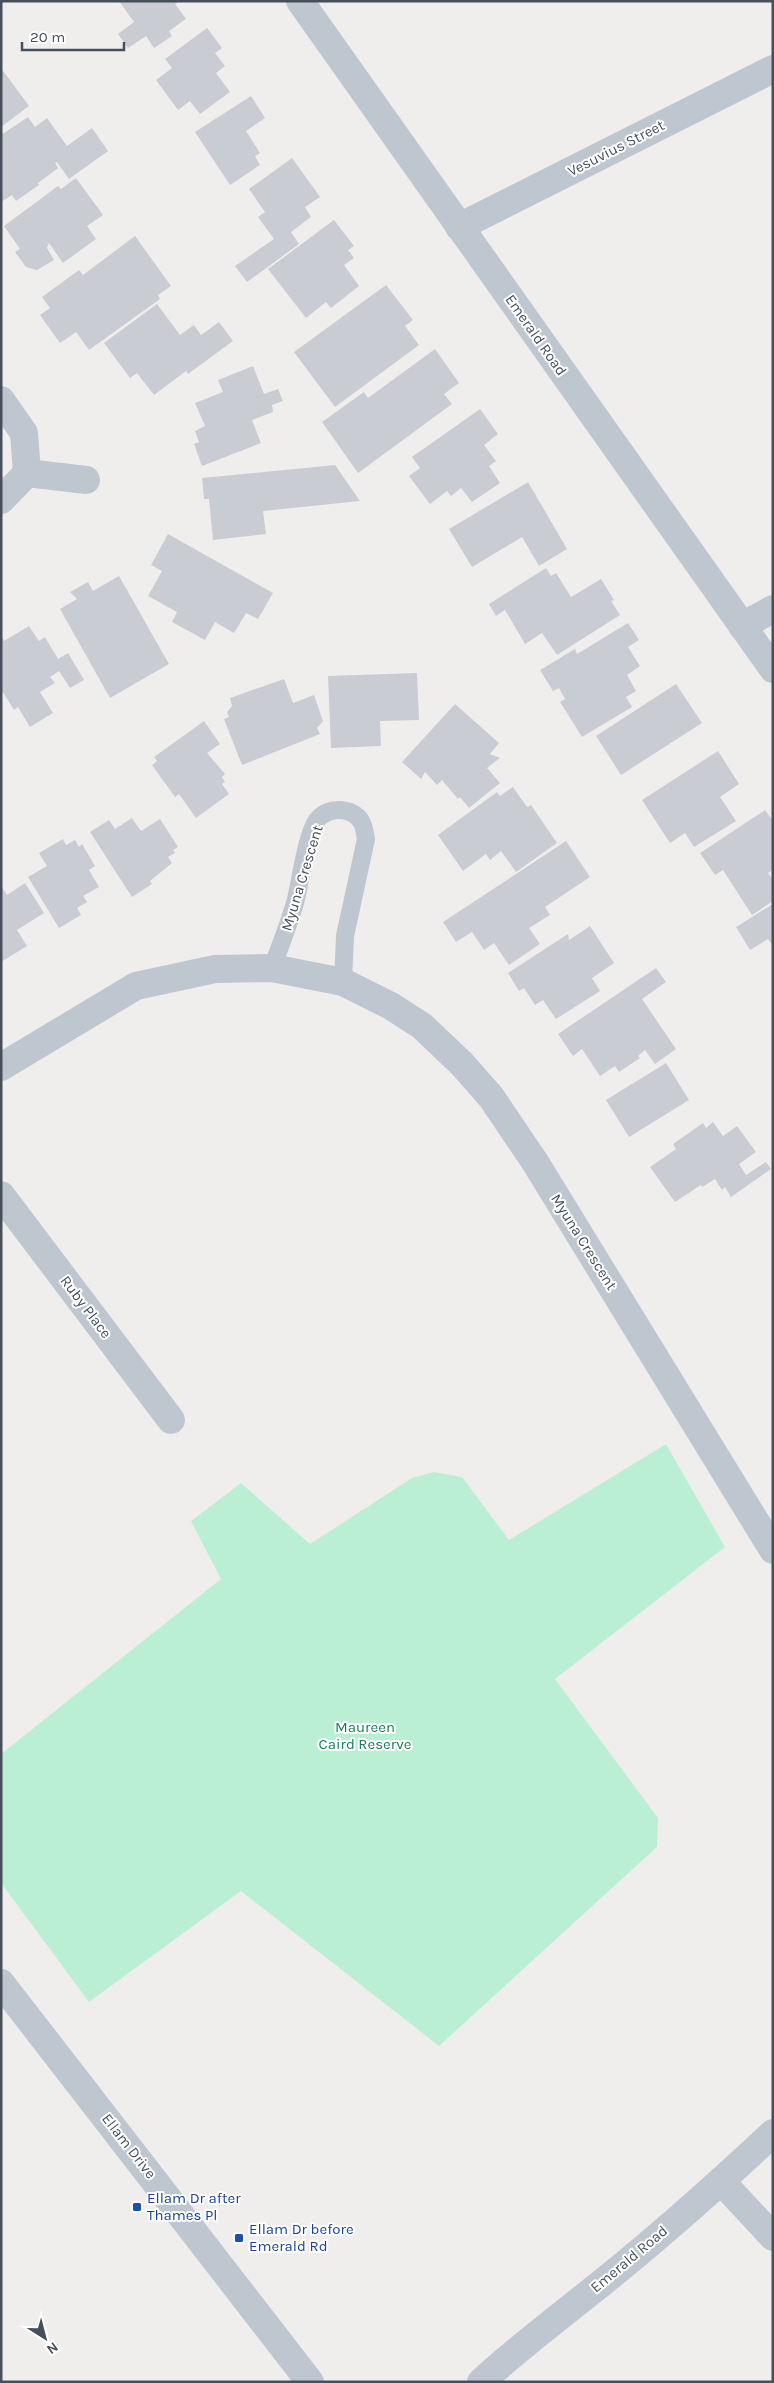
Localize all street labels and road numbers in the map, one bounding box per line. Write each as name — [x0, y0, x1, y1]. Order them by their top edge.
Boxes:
street label: Vesuvius Street — [565, 116, 668, 180]
street label: Emerald Road — [501, 291, 571, 379]
street label: Myuna Crescent — [277, 822, 327, 933]
street label: Myuna Crescent — [547, 1191, 621, 1294]
street label: Ruby Place — [57, 1272, 115, 1342]
street label: Ellam Drive — [98, 2110, 160, 2182]
street label: Emerald Road — [587, 2222, 671, 2296]

